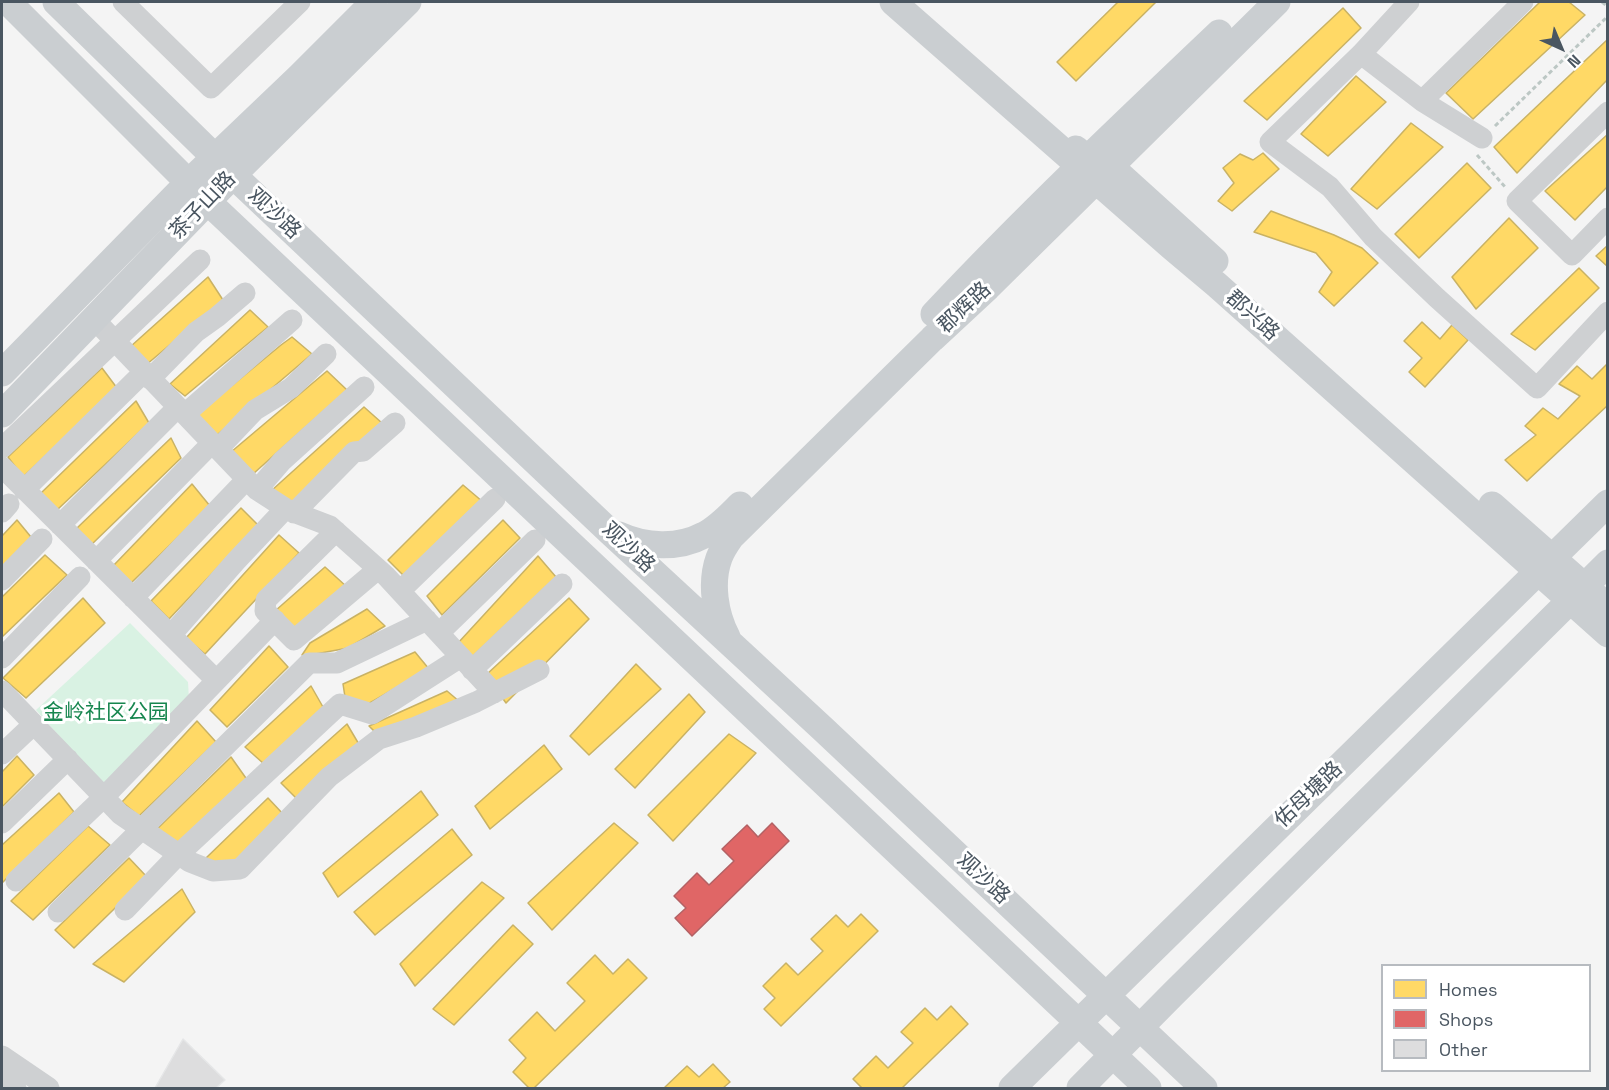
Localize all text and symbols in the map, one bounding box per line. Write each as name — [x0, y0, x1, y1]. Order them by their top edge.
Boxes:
north arrow — [1531, 18, 1591, 78]
text: N — [1563, 50, 1585, 73]
street label: 茶子山路 — [165, 167, 241, 245]
street label: 观沙路 — [242, 183, 306, 245]
street label: 郡辉路 — [933, 277, 997, 339]
street label: 郡兴路 — [1220, 286, 1284, 346]
street label: 观沙路 — [596, 517, 660, 579]
park label: 金岭社区公园 — [43, 700, 169, 726]
street label: 佑母塘路 — [1270, 757, 1348, 833]
street label: 观沙路 — [951, 848, 1015, 910]
legend — [1381, 964, 1591, 1072]
text: Homes — [1439, 978, 1498, 1001]
text: Shops — [1439, 1008, 1493, 1031]
text: Other — [1439, 1038, 1488, 1061]

